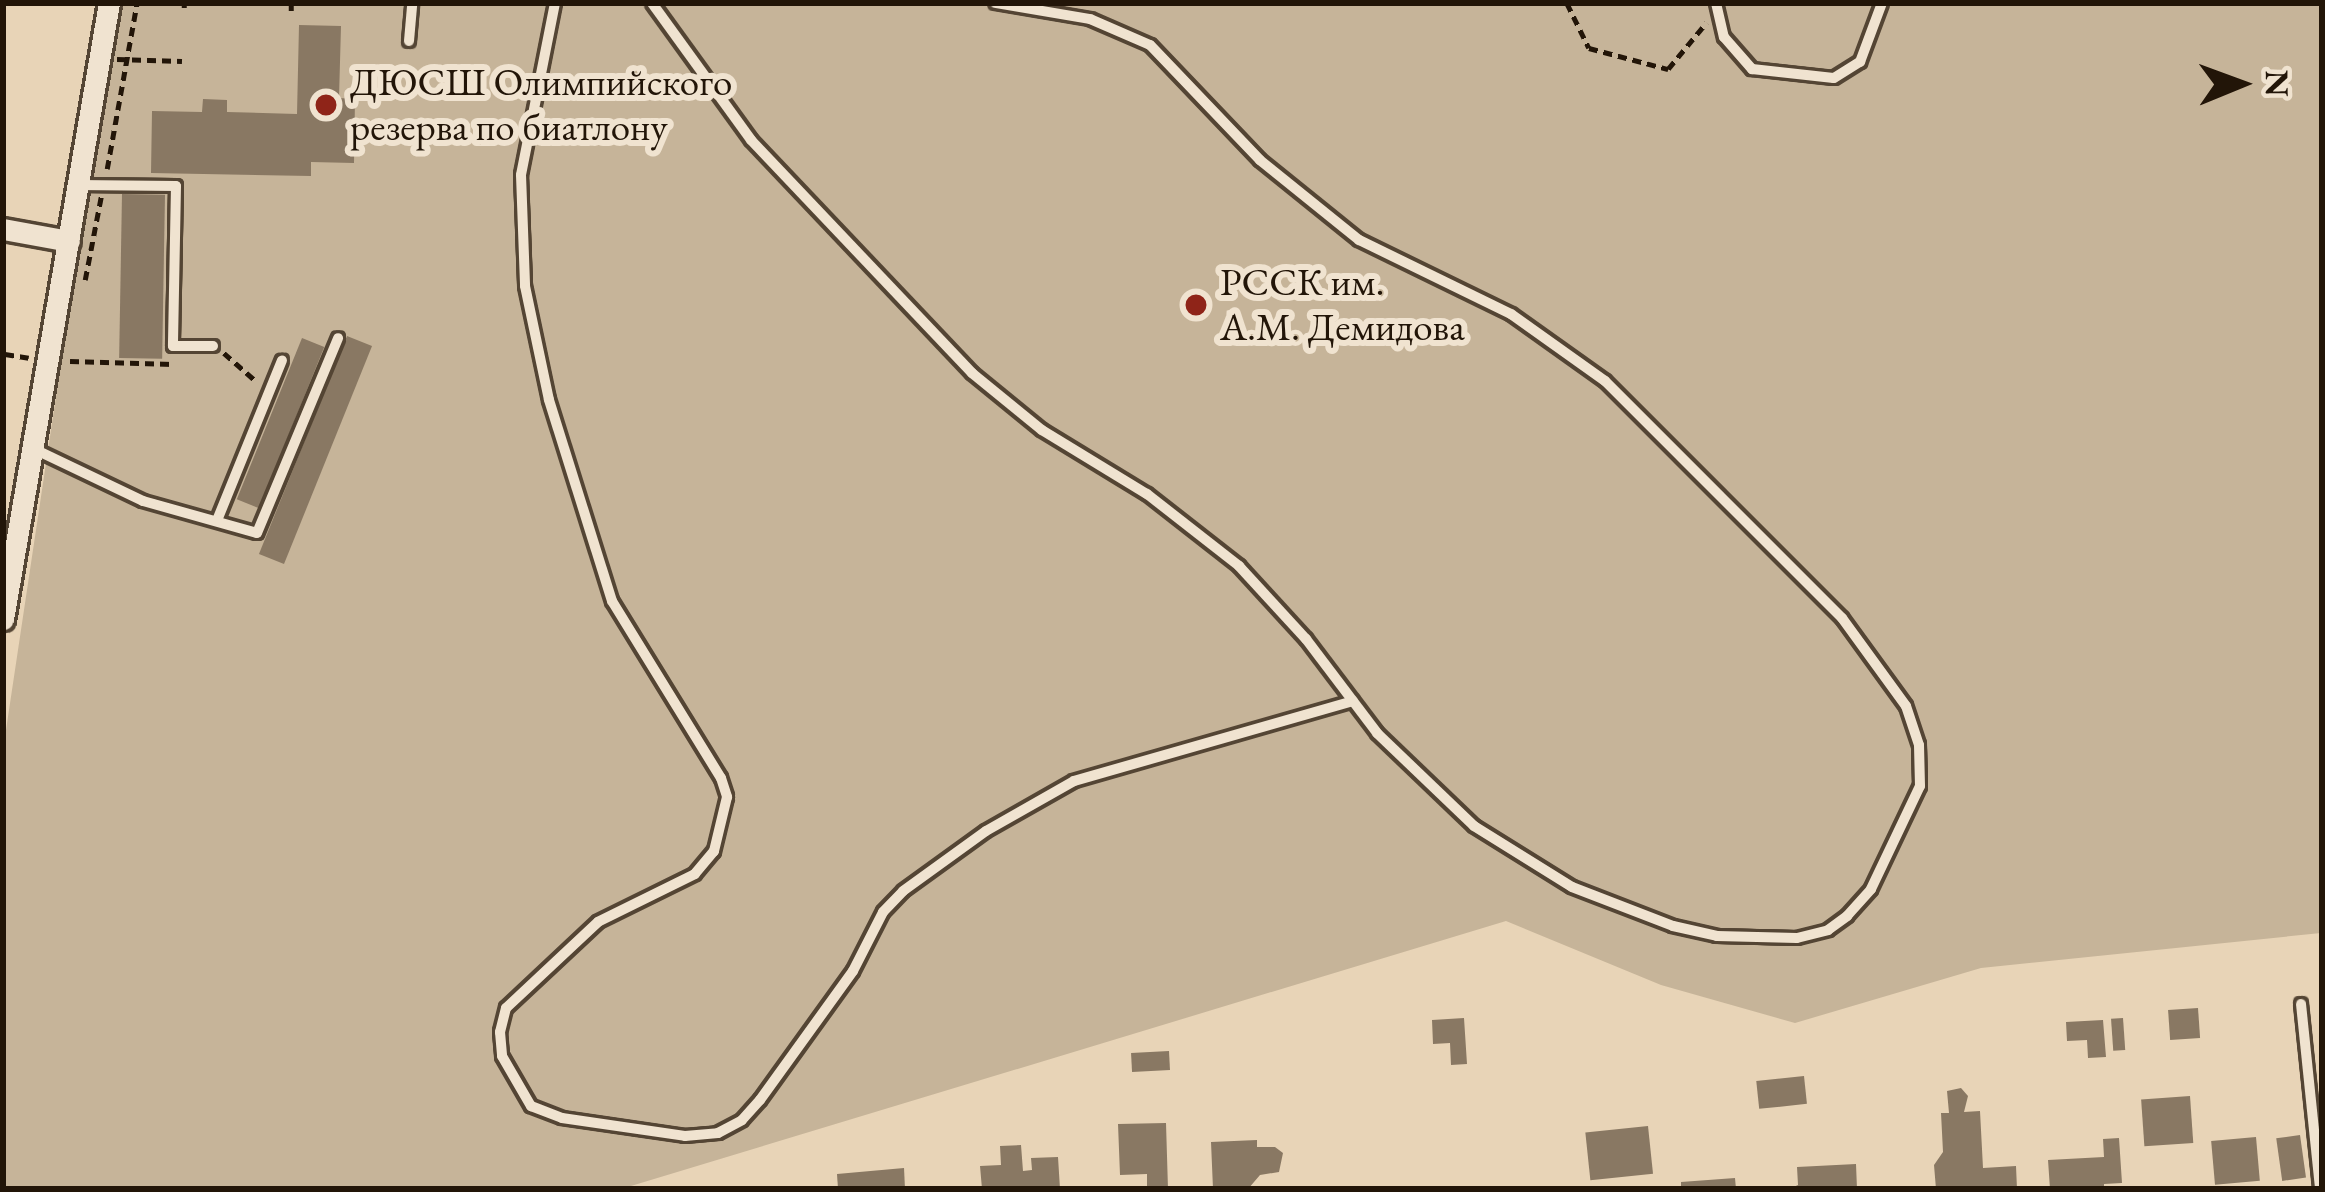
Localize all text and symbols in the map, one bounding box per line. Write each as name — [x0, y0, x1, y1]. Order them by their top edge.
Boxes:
north arrow — [2181, 24, 2301, 144]
place label: ДЮСШ Олимпийского резерва по биатлону — [350, 60, 732, 151]
text: N — [2256, 70, 2299, 97]
marker: ДЮСШ Олимпийского резерва по биатлону — [313, 92, 339, 118]
place label: РССК им. А.М. Демидова — [1220, 260, 1465, 351]
marker: РССК им. А.М. Демидова — [1183, 292, 1209, 318]

